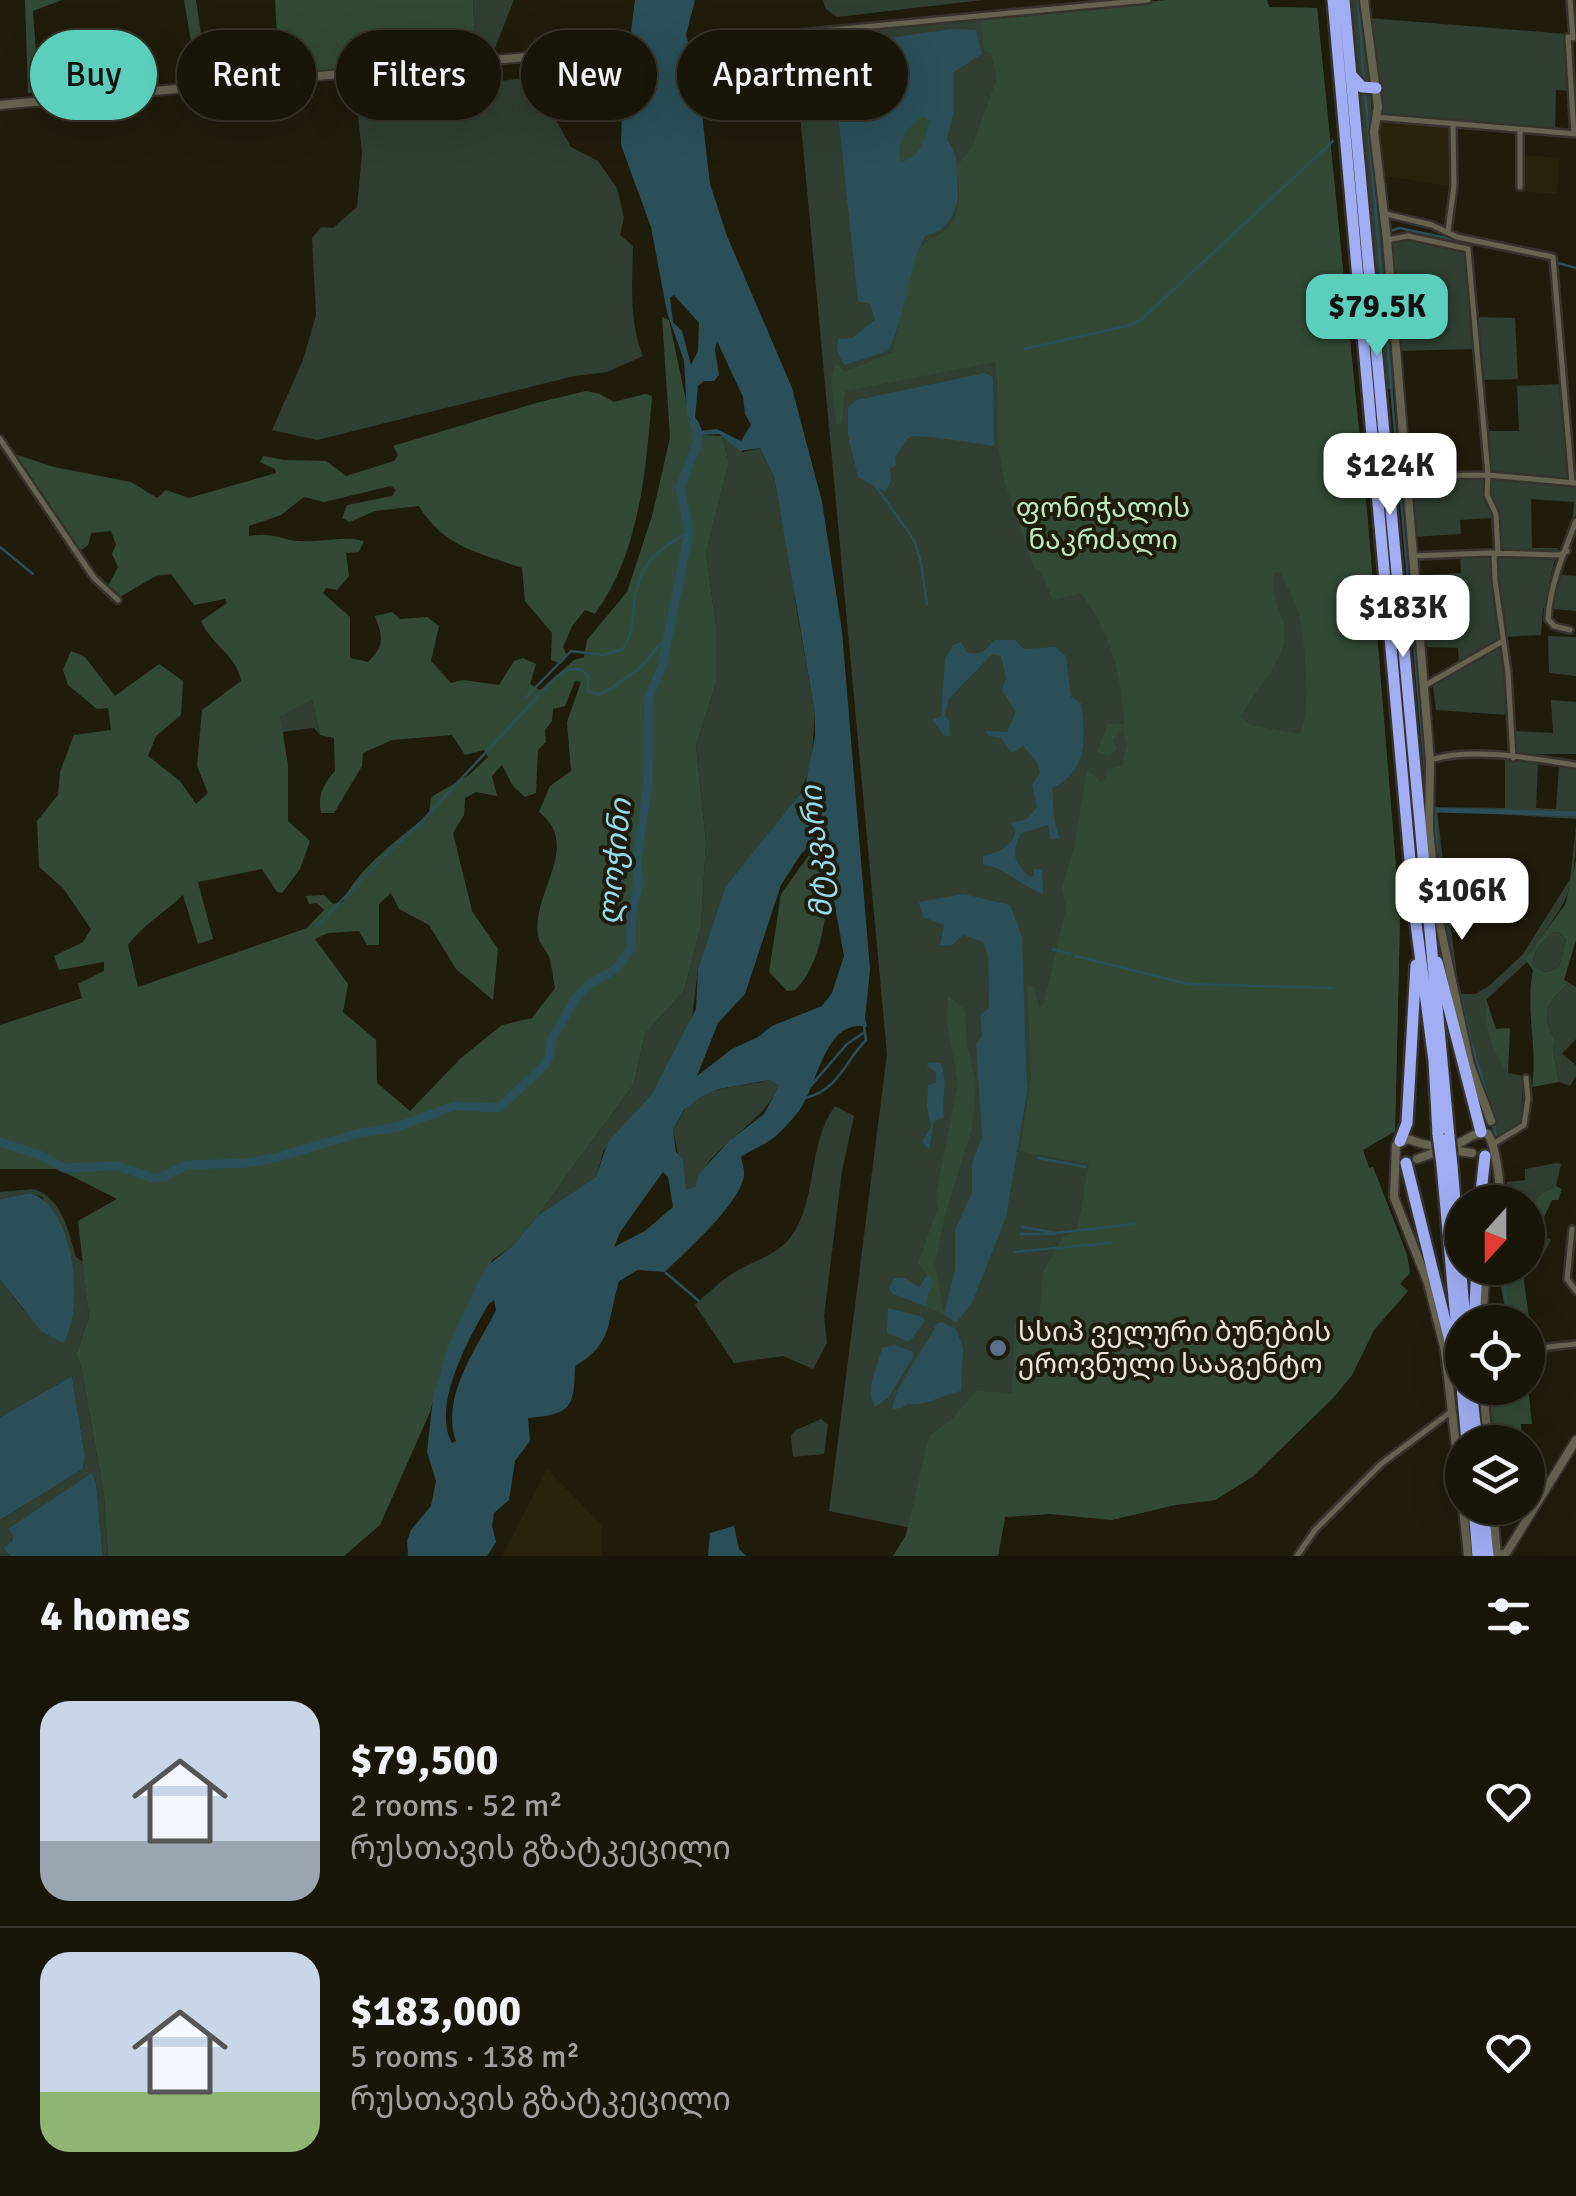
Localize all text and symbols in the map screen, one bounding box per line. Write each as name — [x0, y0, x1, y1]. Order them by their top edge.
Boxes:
chip: Buy — [30, 30, 157, 120]
chip: Rent — [177, 30, 316, 120]
chip: Filters — [336, 30, 501, 120]
chip: New — [521, 30, 657, 120]
chip: Apartment — [677, 30, 908, 120]
pin: $79.5K — [1296, 274, 1458, 359]
text: $79.5K — [1328, 287, 1426, 326]
pin: $124K — [1320, 433, 1460, 518]
text: $124K — [1346, 446, 1434, 485]
park label: ფონიჭალის ნაკრძალი — [1016, 491, 1190, 557]
pin: $183K — [1333, 575, 1473, 660]
text: $183K — [1359, 588, 1447, 627]
water label: მტკვარი — [793, 783, 841, 920]
water label: ლოჭინი — [590, 795, 640, 927]
pin: $106K — [1392, 858, 1532, 943]
text: $106K — [1418, 871, 1506, 910]
north arrow — [1445, 1185, 1545, 1285]
map controls — [1445, 1185, 1545, 1525]
button: locate — [1445, 1305, 1545, 1405]
place label: სსიპ ველური ბუნების ეროვნული სააგენტო — [1018, 1315, 1331, 1381]
marker: სსიპ ველური ბუნების ეროვნული სააგენტო — [987, 1337, 1009, 1359]
button: layers — [1445, 1425, 1545, 1525]
icon: filters — [1481, 1589, 1536, 1644]
text: 4 homes — [40, 1591, 190, 1642]
text: $79,500 — [350, 1735, 498, 1786]
icon: home — [120, 1741, 240, 1861]
icon: heart — [1481, 1774, 1536, 1829]
text: 2 rooms · 52 m² — [350, 1786, 563, 1825]
text: რუსთავის გზატკეცილი — [350, 1829, 731, 1868]
text: $183,000 — [350, 1986, 521, 2037]
icon: home — [120, 1992, 240, 2112]
icon: heart — [1481, 2025, 1536, 2080]
text: 5 rooms · 138 m² — [350, 2037, 580, 2076]
text: რუსთავის გზატკეცილი — [350, 2080, 731, 2119]

